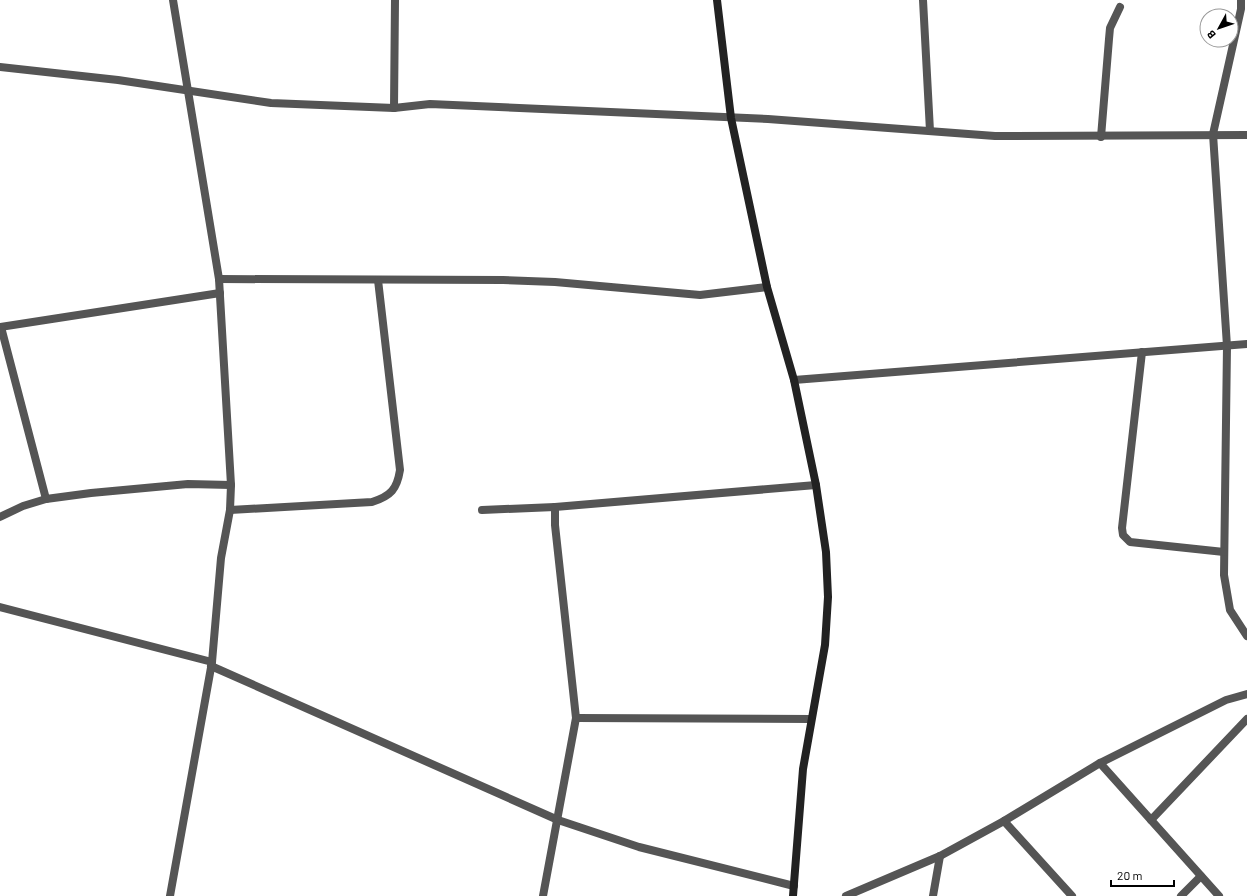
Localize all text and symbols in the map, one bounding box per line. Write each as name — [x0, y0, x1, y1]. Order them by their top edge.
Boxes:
north arrow — [1199, 8, 1239, 48]
text: B — [1204, 28, 1218, 42]
scale bar — [1111, 862, 1174, 888]
text: 20 m — [1117, 868, 1143, 882]

